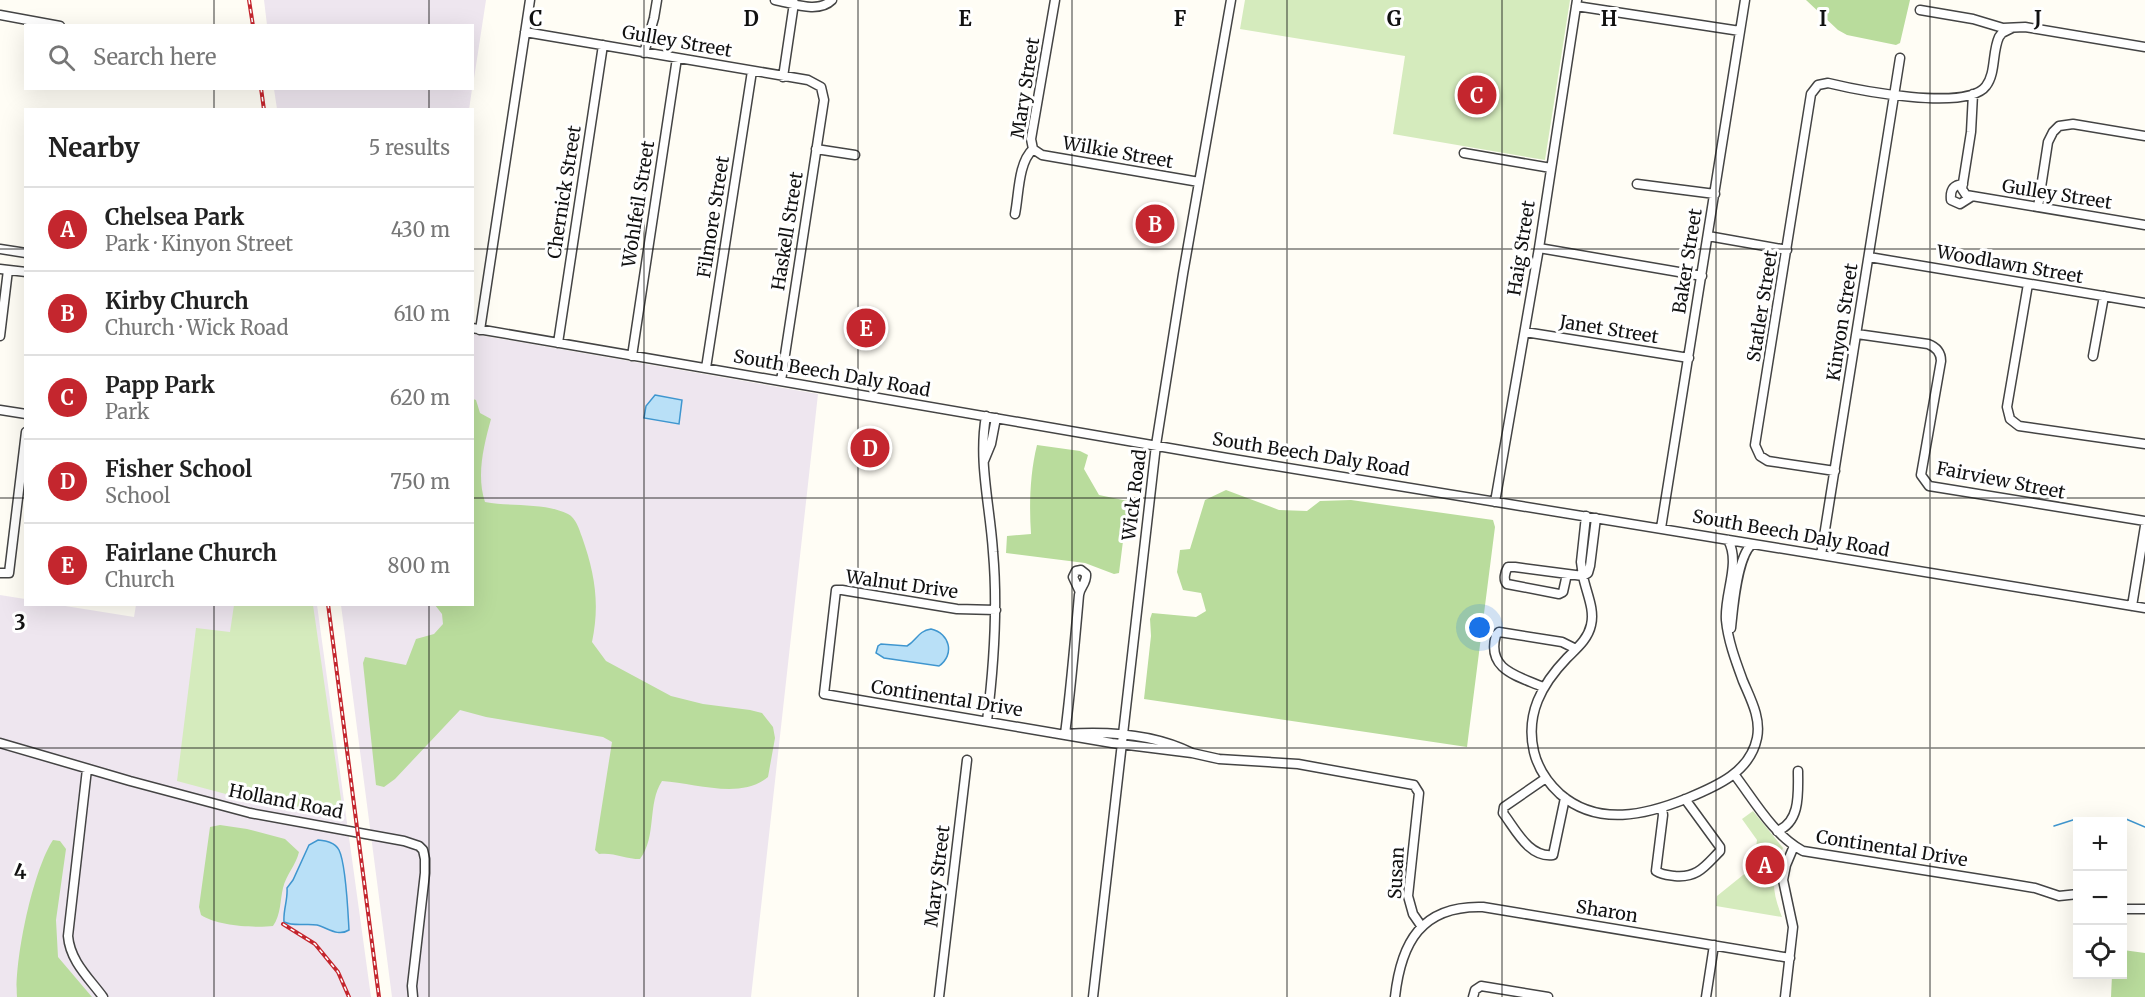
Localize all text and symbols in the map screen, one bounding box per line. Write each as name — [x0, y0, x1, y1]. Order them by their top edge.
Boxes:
text: C — [529, 6, 543, 31]
text: D — [743, 6, 759, 31]
text: E — [958, 6, 972, 31]
text: F — [1174, 6, 1187, 31]
text: G — [1387, 6, 1402, 31]
text: H — [1601, 6, 1617, 31]
text: I — [1819, 6, 1827, 31]
text: J — [2033, 6, 2042, 31]
street label: Gulley Street — [620, 20, 734, 62]
search box — [24, 24, 474, 90]
street label: Mary Street — [1006, 36, 1044, 140]
icon: search — [45, 41, 78, 74]
text: Search here — [93, 43, 216, 71]
pin: C — [1458, 72, 1496, 118]
street label: Chernick Street — [542, 124, 586, 260]
text: Nearby — [48, 131, 140, 164]
street label: Wilkie Street — [1060, 131, 1175, 173]
text: 5 results — [369, 135, 450, 160]
street label: Wohlfeil Street — [616, 139, 659, 270]
street label: Filmore Street — [692, 154, 734, 280]
street label: Haskell Street — [766, 170, 808, 292]
street label: Gulley Street — [2000, 174, 2114, 214]
street label: Haig Street — [1502, 199, 1540, 297]
pin: B — [1136, 202, 1174, 246]
text: Chelsea Park — [105, 203, 244, 231]
street label: Baker Street — [1667, 207, 1707, 315]
text: A — [60, 217, 75, 242]
text: 430 m — [391, 217, 450, 242]
text: Park · Kinyon Street — [105, 231, 293, 256]
street label: Woodlawn Street — [1934, 240, 2085, 288]
street label: Statler Street — [1742, 248, 1782, 364]
street label: Kinyon Street — [1821, 262, 1863, 382]
text: Kirby Church — [105, 287, 249, 315]
text: B — [61, 301, 74, 326]
text: 610 m — [394, 301, 450, 326]
pin: E — [846, 306, 886, 350]
street label: Janet Street — [1557, 310, 1660, 348]
text: Church · Wick Road — [105, 315, 288, 340]
street label: South Beech Daly Road — [732, 344, 932, 402]
text: Papp Park — [105, 371, 215, 399]
text: C — [61, 385, 74, 410]
text: 620 m — [390, 385, 450, 410]
text: Park — [105, 399, 149, 424]
pin: D — [850, 426, 890, 470]
street label: South Beech Daly Road — [1211, 427, 1411, 481]
street label: Wick Road — [1117, 448, 1151, 543]
text: Fisher School — [105, 455, 252, 483]
street label: Fairview Street — [1935, 456, 2067, 504]
text: D — [60, 469, 75, 494]
text: 750 m — [390, 469, 450, 494]
text: School — [105, 483, 170, 508]
street label: South Beech Daly Road — [1691, 504, 1891, 562]
text: Fairlane Church — [105, 539, 277, 567]
text: E — [61, 553, 74, 578]
text: 800 m — [388, 553, 450, 578]
street label: Walnut Drive — [843, 565, 960, 603]
text: Church — [105, 567, 175, 592]
text: 3 — [14, 610, 26, 635]
your location — [1465, 613, 1494, 642]
street label: Continental Drive — [870, 675, 1024, 721]
street label: Holland Road — [227, 779, 345, 823]
map controls — [2073, 817, 2127, 979]
button: + — [2073, 817, 2127, 871]
street label: Mary Street — [919, 824, 955, 928]
street label: Continental Drive — [1815, 825, 1969, 871]
pin: A — [1746, 842, 1784, 888]
street label: Susan — [1383, 846, 1409, 900]
text: 4 — [14, 859, 27, 884]
button: − — [2073, 871, 2127, 925]
street label: Sharon — [1575, 895, 1640, 927]
button: locate — [2073, 925, 2127, 979]

